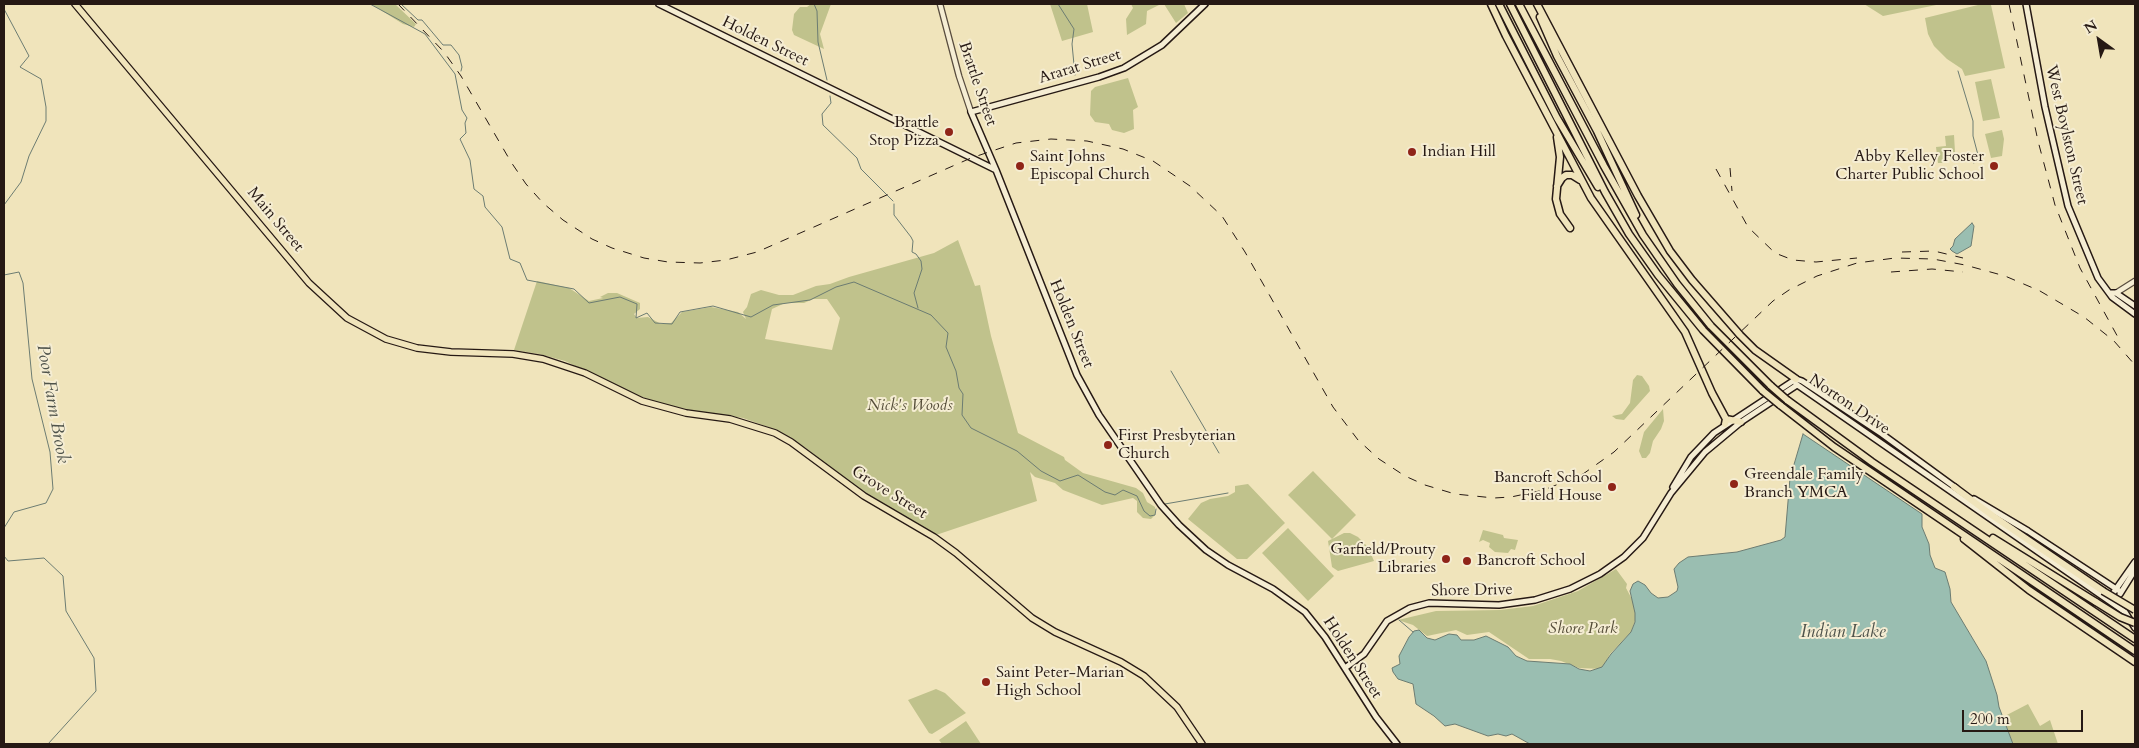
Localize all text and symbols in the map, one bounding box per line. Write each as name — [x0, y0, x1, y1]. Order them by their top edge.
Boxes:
street label: Holden Street — [719, 13, 811, 71]
north arrow — [2074, 15, 2124, 65]
text: N — [2081, 16, 2101, 38]
street label: Brattle Street — [954, 39, 1000, 129]
street label: Ararat Street — [1037, 45, 1123, 89]
street label: West Boylston Street — [2041, 63, 2091, 207]
place label: Brattle Stop Pizza — [869, 113, 939, 151]
marker: Brattle Stop Pizza — [943, 126, 955, 138]
place label: Indian Hill — [1422, 142, 1496, 162]
marker: Indian Hill — [1406, 146, 1418, 158]
place label: Saint Johns Episcopal Church — [1030, 147, 1150, 185]
place label: Abby Kelley Foster Charter Public School — [1835, 147, 1984, 185]
marker: Saint Johns Episcopal Church — [1014, 160, 1026, 172]
marker: Abby Kelley Foster Charter Public School — [1988, 160, 2000, 172]
street label: Main Street — [242, 184, 308, 256]
street label: Holden Street — [1045, 277, 1097, 371]
water label: Poor Farm Brook — [31, 343, 73, 465]
street label: Norton Drive — [1805, 371, 1893, 439]
park label: Nick's Woods — [867, 396, 953, 416]
place label: First Presbyterian Church — [1118, 426, 1236, 464]
marker: First Presbyterian Church — [1102, 439, 1114, 451]
street label: Grove Street — [848, 462, 930, 524]
place label: Greendale Family Branch YMCA — [1744, 465, 1864, 503]
place label: Bancroft School Field House — [1494, 468, 1602, 506]
marker: Greendale Family Branch YMCA — [1728, 478, 1740, 490]
marker: Bancroft School Field House — [1606, 481, 1618, 493]
place label: Garfield/Prouty Libraries — [1330, 540, 1436, 578]
place label: Bancroft School — [1477, 551, 1585, 571]
marker: Garfield/Prouty Libraries — [1440, 553, 1452, 565]
marker: Bancroft School — [1461, 555, 1473, 567]
street label: Shore Drive — [1431, 581, 1513, 601]
street label: Holden Street — [1318, 613, 1386, 703]
park label: Shore Park — [1548, 619, 1618, 639]
water label: Indian Lake — [1800, 622, 1886, 644]
place label: Saint Peter-Marian High School — [996, 663, 1124, 701]
marker: Saint Peter-Marian High School — [980, 676, 992, 688]
scale bar — [1964, 700, 2085, 732]
text: 200 m — [1970, 709, 2010, 729]

